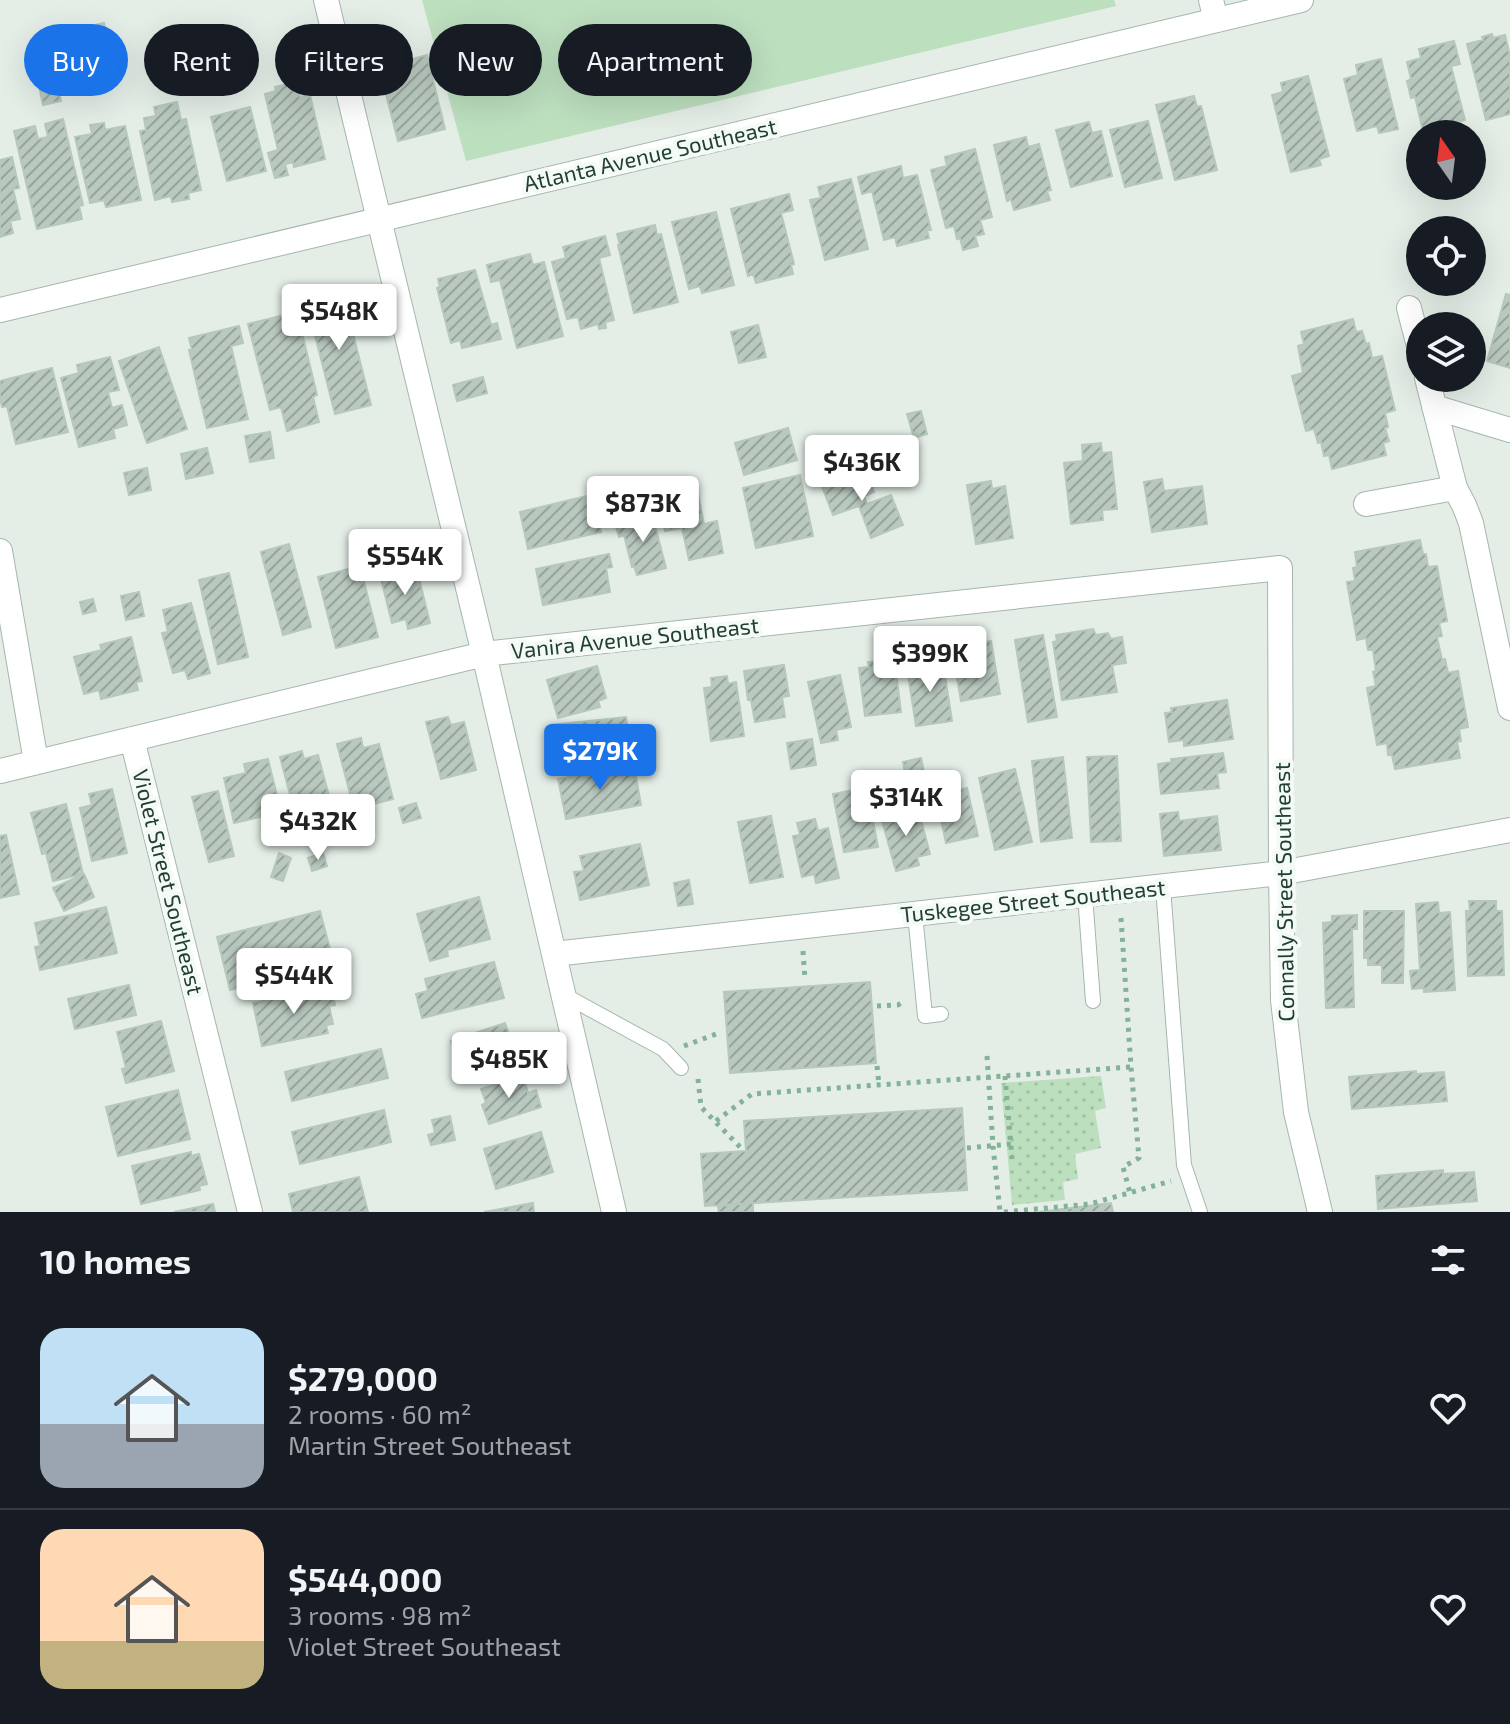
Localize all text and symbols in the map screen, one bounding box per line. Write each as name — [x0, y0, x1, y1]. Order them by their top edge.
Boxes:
chip: Buy — [24, 24, 128, 96]
chip: Rent — [144, 24, 259, 96]
chip: Filters — [275, 24, 413, 96]
chip: New — [429, 24, 542, 96]
chip: Apartment — [558, 24, 752, 96]
street label: Atlanta Avenue Southeast — [521, 112, 779, 196]
north arrow — [1406, 120, 1486, 200]
map controls — [1406, 120, 1486, 392]
button: locate — [1406, 216, 1486, 296]
pin: $548K — [283, 284, 395, 352]
text: $548K — [300, 294, 378, 325]
button: layers — [1406, 312, 1486, 392]
pin: $436K — [806, 435, 918, 503]
text: $436K — [823, 445, 901, 476]
pin: $873K — [587, 476, 699, 544]
text: $873K — [605, 486, 681, 517]
pin: $554K — [349, 529, 461, 597]
text: $554K — [367, 539, 443, 570]
street label: Vanira Avenue Southeast — [510, 611, 760, 663]
pin: $399K — [874, 626, 986, 694]
text: $399K — [892, 636, 969, 667]
pin: $279K — [544, 724, 656, 792]
text: $279K — [562, 734, 638, 765]
street label: Connally Street Southeast — [1268, 762, 1298, 1022]
street label: Violet Street Southeast — [128, 767, 210, 997]
pin: $314K — [850, 770, 962, 838]
text: $314K — [869, 780, 943, 811]
pin: $432K — [262, 794, 374, 862]
text: $432K — [279, 804, 357, 835]
street label: Tuskegee Street Southeast — [899, 873, 1167, 927]
pin: $544K — [238, 948, 350, 1016]
text: $544K — [254, 958, 334, 989]
pin: $485K — [453, 1032, 565, 1100]
text: $485K — [470, 1042, 548, 1073]
icon: filters — [1426, 1238, 1470, 1282]
text: 10 homes — [40, 1240, 191, 1281]
text: $279,000 — [288, 1357, 438, 1398]
icon: home — [104, 1360, 200, 1456]
icon: heart — [1426, 1386, 1470, 1430]
text: 2 rooms · 60 m² — [288, 1398, 472, 1429]
text: Martin Street Southeast — [288, 1429, 571, 1460]
text: $544,000 — [288, 1558, 442, 1599]
icon: home — [104, 1561, 200, 1657]
icon: heart — [1426, 1587, 1470, 1631]
text: 3 rooms · 98 m² — [288, 1599, 472, 1630]
text: Violet Street Southeast — [288, 1630, 561, 1661]

